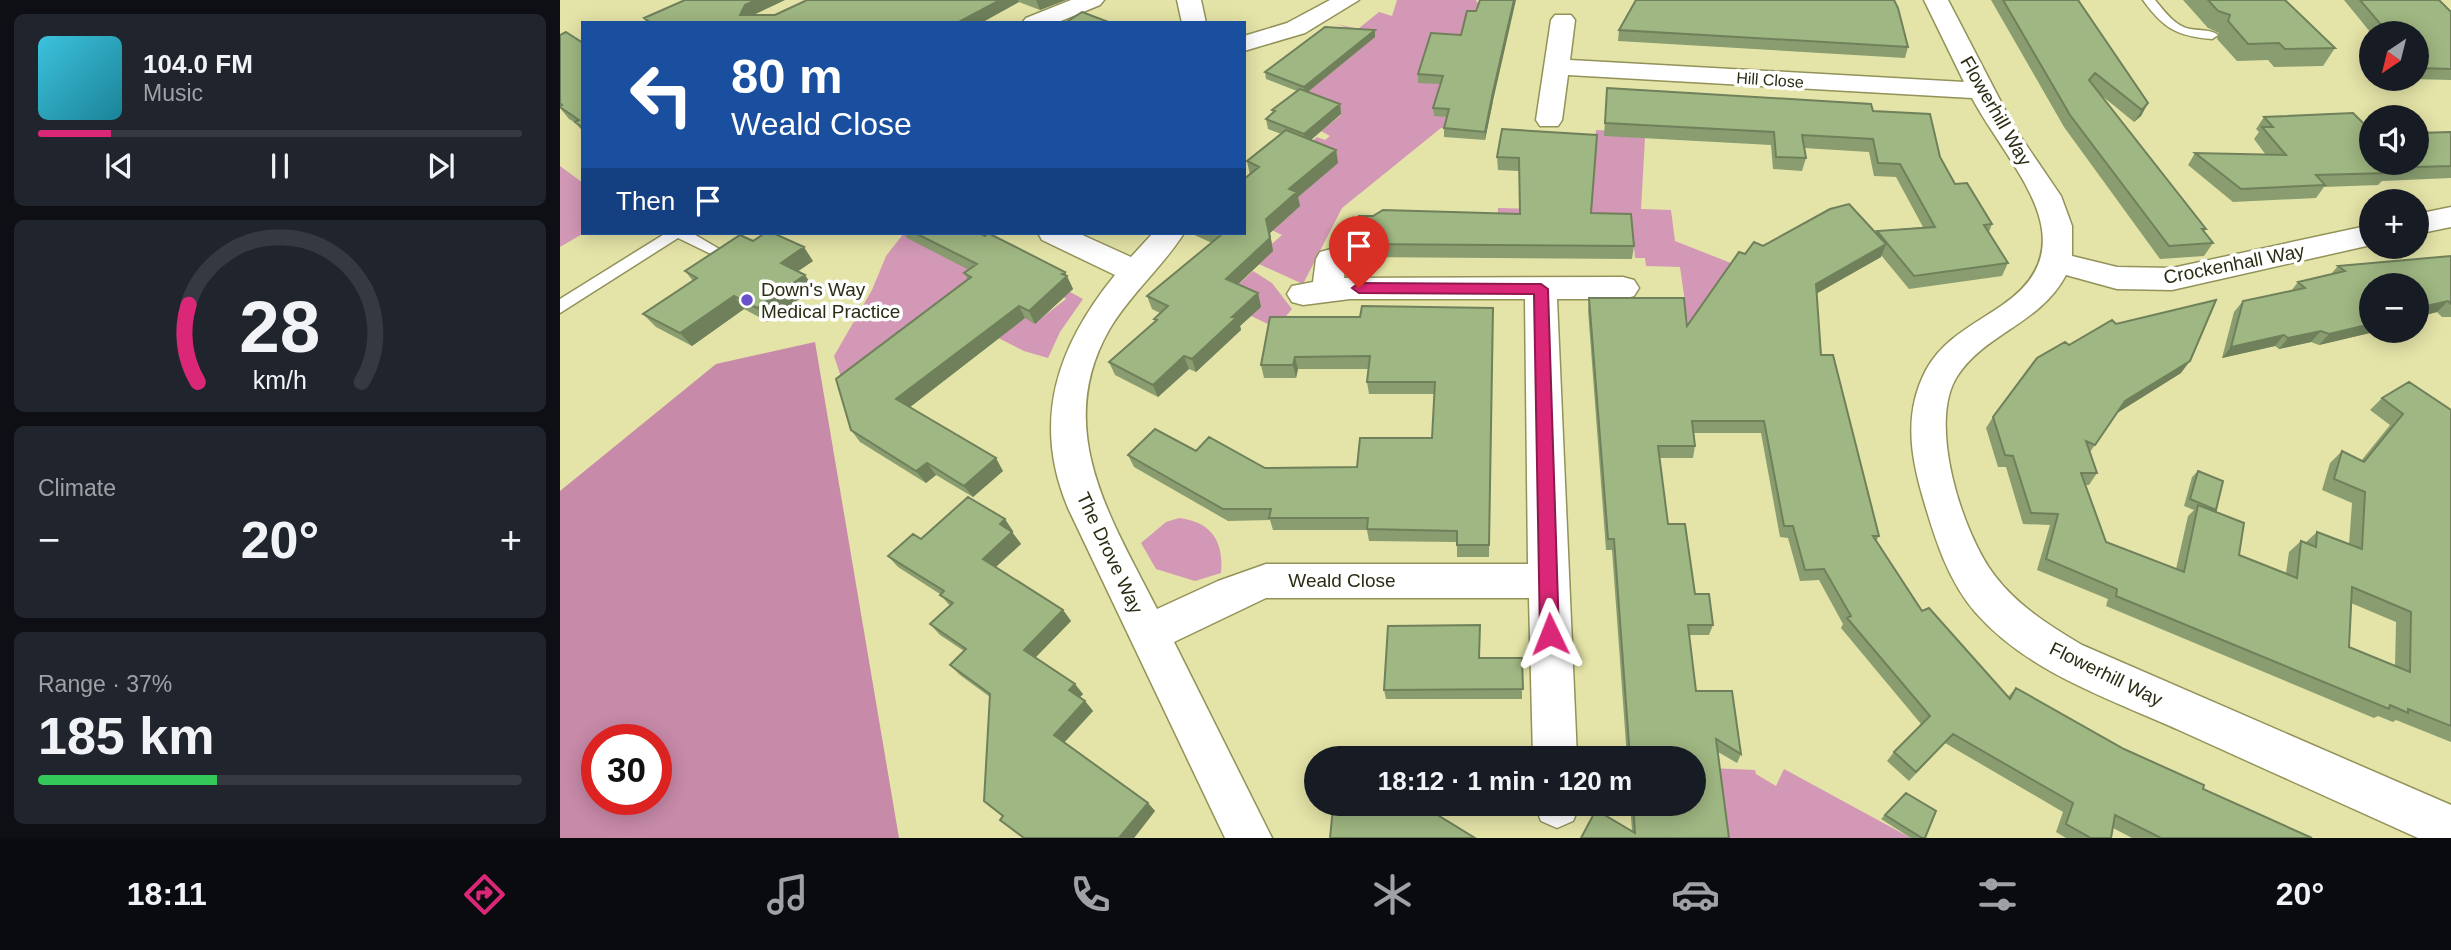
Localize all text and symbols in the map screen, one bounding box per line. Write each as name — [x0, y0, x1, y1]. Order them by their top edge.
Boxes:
north arrow — [2359, 21, 2429, 91]
map controls — [2359, 21, 2429, 343]
text: 104.0 FM — [143, 49, 253, 79]
icon: left — [616, 49, 707, 140]
text: 80 m — [731, 49, 843, 103]
street label: Flowerhill Way — [1956, 53, 2036, 170]
street label: Hill Close — [1736, 69, 1804, 91]
text: Music — [143, 80, 203, 106]
button: sound — [2359, 105, 2429, 175]
text: Weald Close — [731, 106, 912, 142]
icon: previous — [100, 147, 138, 185]
icon: pause — [261, 147, 299, 185]
icon: next — [422, 147, 460, 185]
icon: arrive — [689, 182, 727, 220]
text: Then — [616, 186, 675, 216]
button: + — [2359, 189, 2429, 259]
pin — [1329, 216, 1389, 288]
icon: arrive — [1340, 227, 1378, 265]
street label: Crockenhall Way — [2162, 240, 2307, 288]
button: − — [2359, 273, 2429, 343]
place label: Down's Way Medical Practice — [761, 279, 900, 322]
text: 28 — [240, 286, 320, 367]
marker: Down's Way Medical Practice — [739, 292, 755, 308]
text: km/h — [253, 366, 307, 394]
text: Climate — [38, 475, 116, 501]
street label: The Drove Way — [1073, 489, 1147, 617]
text: 20° — [241, 511, 319, 569]
text: − — [38, 519, 60, 561]
text: + — [500, 519, 522, 561]
street label: Weald Close — [1288, 570, 1396, 591]
position arrow — [1513, 597, 1587, 671]
street label: Flowerhill Way — [2046, 638, 2166, 711]
text: Range · 37% — [38, 671, 172, 697]
text: 185 km — [38, 707, 214, 765]
speed limit sign: 30 — [581, 724, 672, 815]
text: 18:12 · 1 min · 120 m — [1378, 766, 1632, 796]
icon: directions — [460, 870, 509, 919]
icon: music — [763, 870, 812, 919]
icon: phone — [1066, 870, 1115, 919]
icon: climate — [1368, 870, 1417, 919]
icon: car — [1671, 870, 1720, 919]
icon: filters — [1973, 870, 2022, 919]
text: 18:11 — [127, 876, 207, 912]
text: 20° — [2276, 876, 2324, 912]

